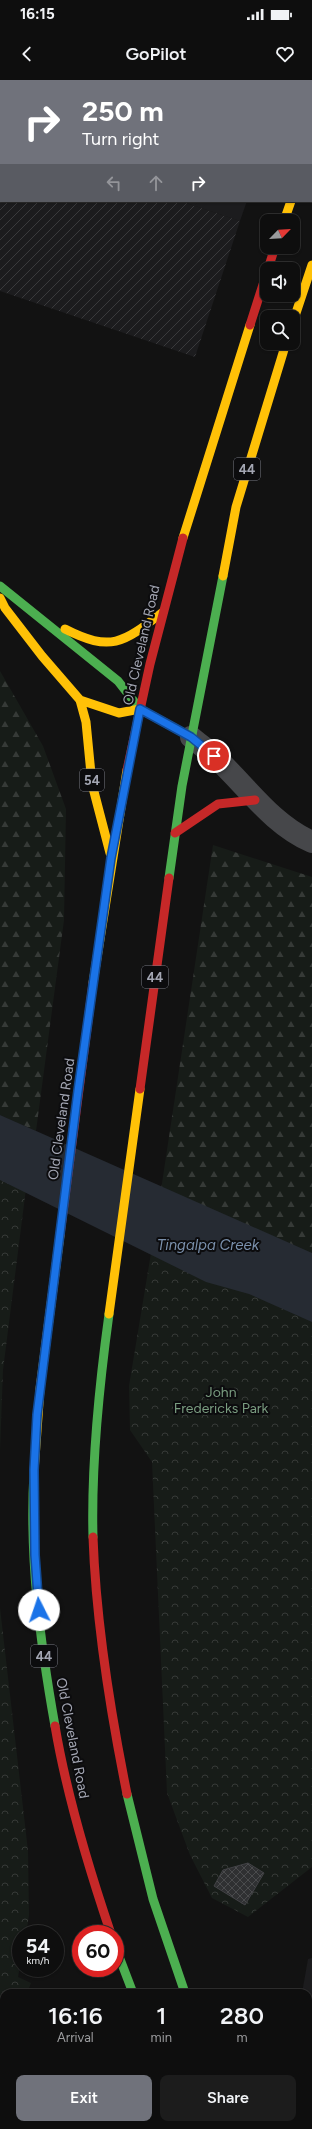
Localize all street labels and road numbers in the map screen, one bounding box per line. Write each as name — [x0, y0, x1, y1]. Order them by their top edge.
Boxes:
road number: 44 — [234, 458, 260, 480]
street label: Old Cleveland Road — [119, 583, 164, 707]
road number: 54 — [80, 769, 104, 791]
road number: 44 — [142, 966, 168, 988]
street label: Old Cleveland Road — [45, 1057, 78, 1181]
road number: 44 — [31, 1645, 57, 1667]
street label: Old Cleveland Road — [52, 1676, 93, 1800]

